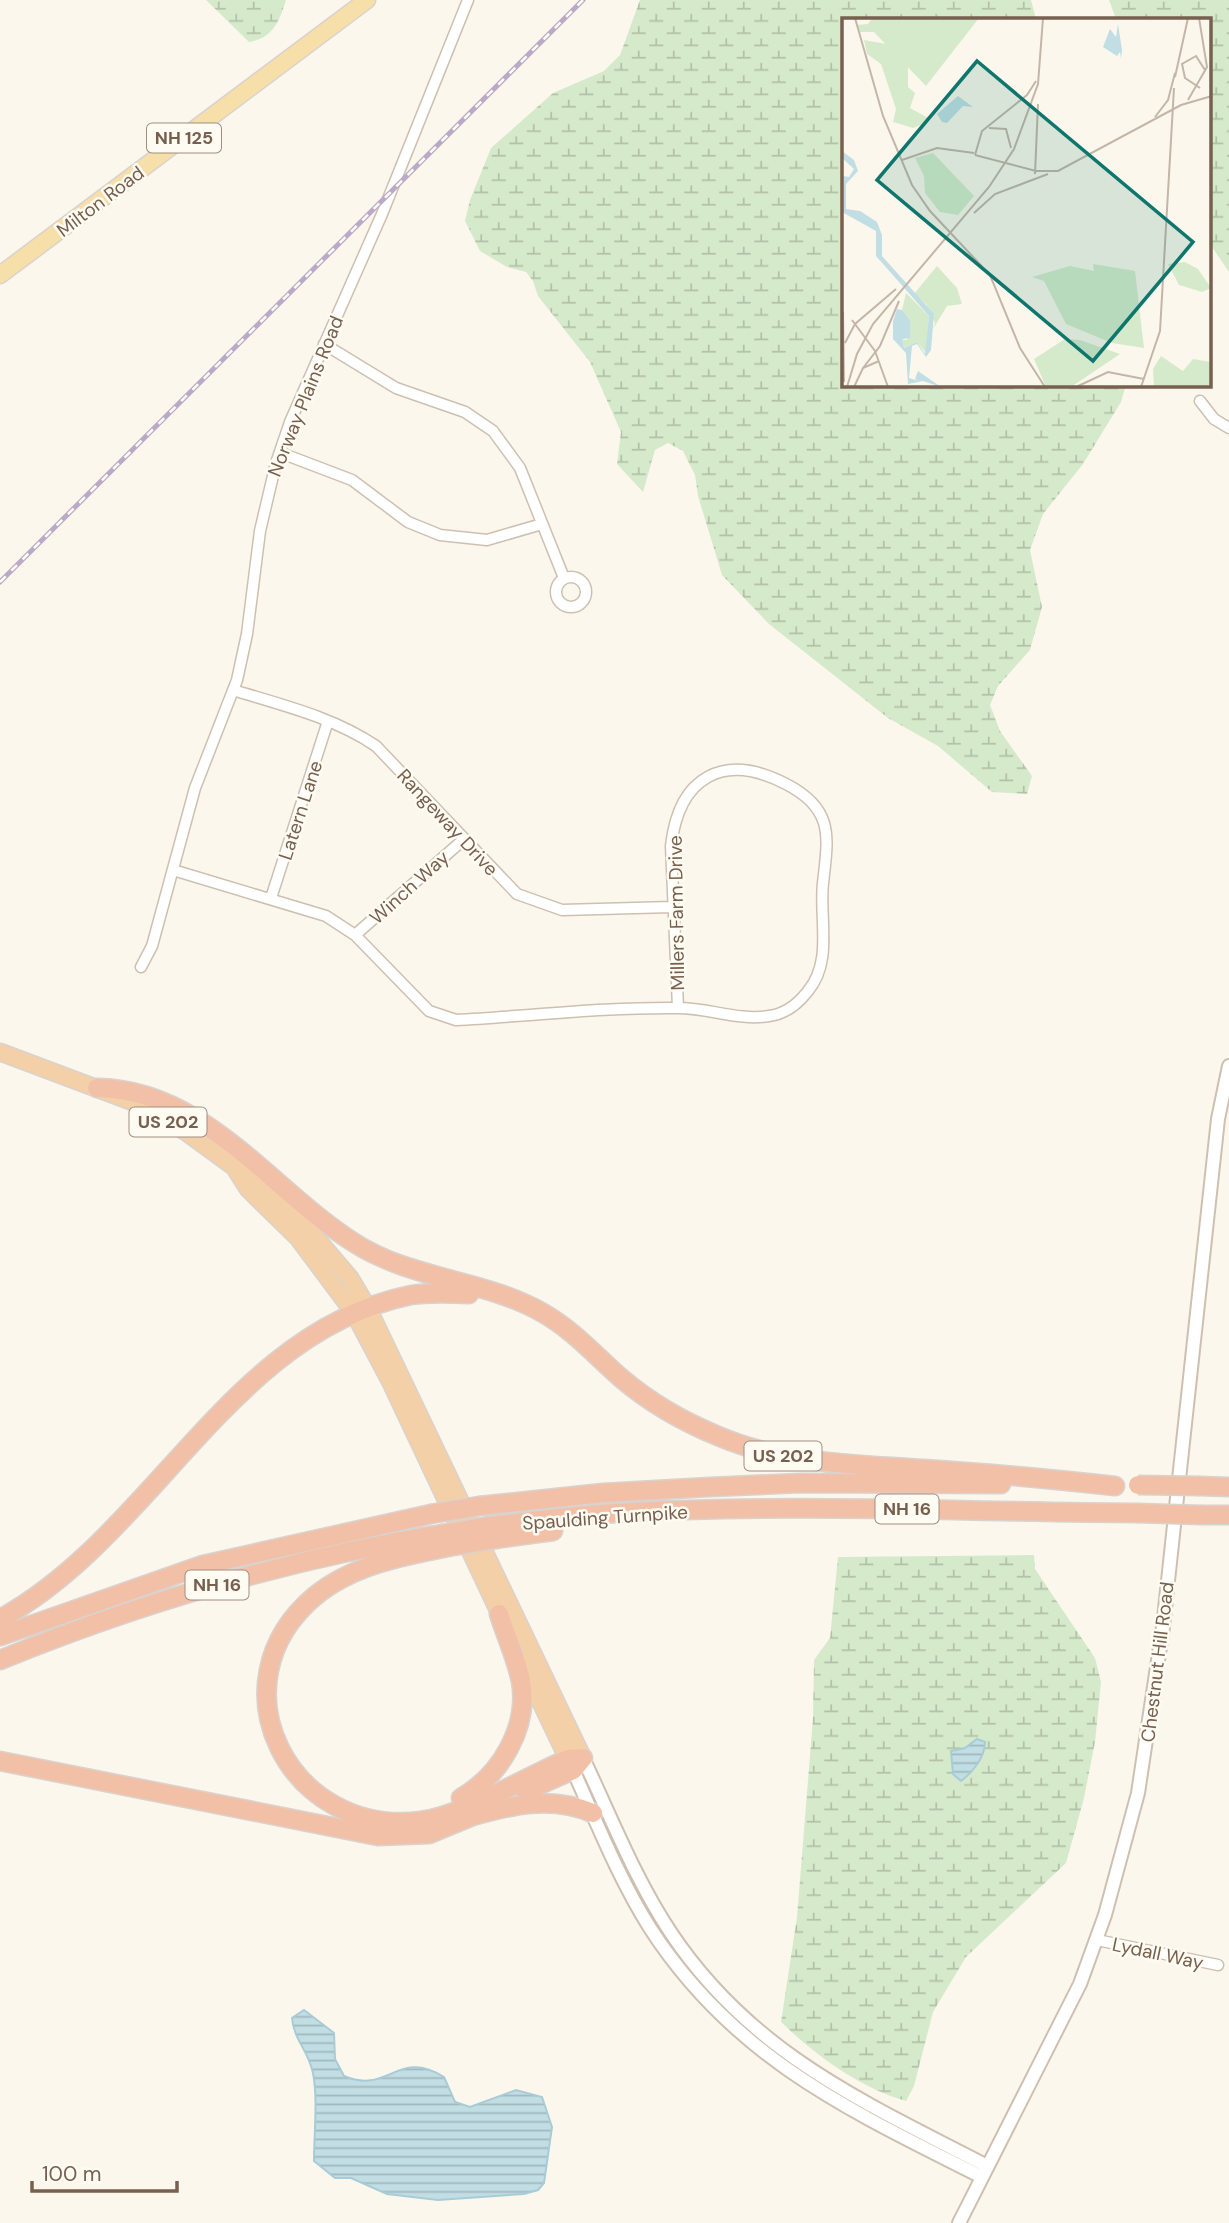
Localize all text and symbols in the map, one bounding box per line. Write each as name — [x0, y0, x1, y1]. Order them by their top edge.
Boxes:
inset map — [842, 18, 1212, 387]
road number: NH 125 — [147, 124, 221, 153]
street label: Milton Road — [51, 160, 149, 243]
street label: Norway Plains Road — [262, 312, 349, 480]
street label: Latern Lane — [273, 757, 328, 863]
street label: Rangeway Drive — [392, 763, 504, 881]
street label: Millers Farm Drive — [663, 835, 690, 991]
street label: Winch Way — [364, 845, 455, 930]
road number: US 202 — [130, 1107, 206, 1136]
road number: US 202 — [744, 1442, 822, 1470]
road number: NH 16 — [876, 1494, 939, 1524]
street label: Spaulding Turnpike — [521, 1499, 689, 1536]
road number: NH 16 — [186, 1570, 248, 1600]
street label: Chestnut Hill Road — [1135, 1580, 1180, 1744]
street label: Lydall Way — [1110, 1932, 1206, 1975]
scale bar — [32, 2150, 177, 2194]
text: 100 m — [42, 2160, 102, 2188]

